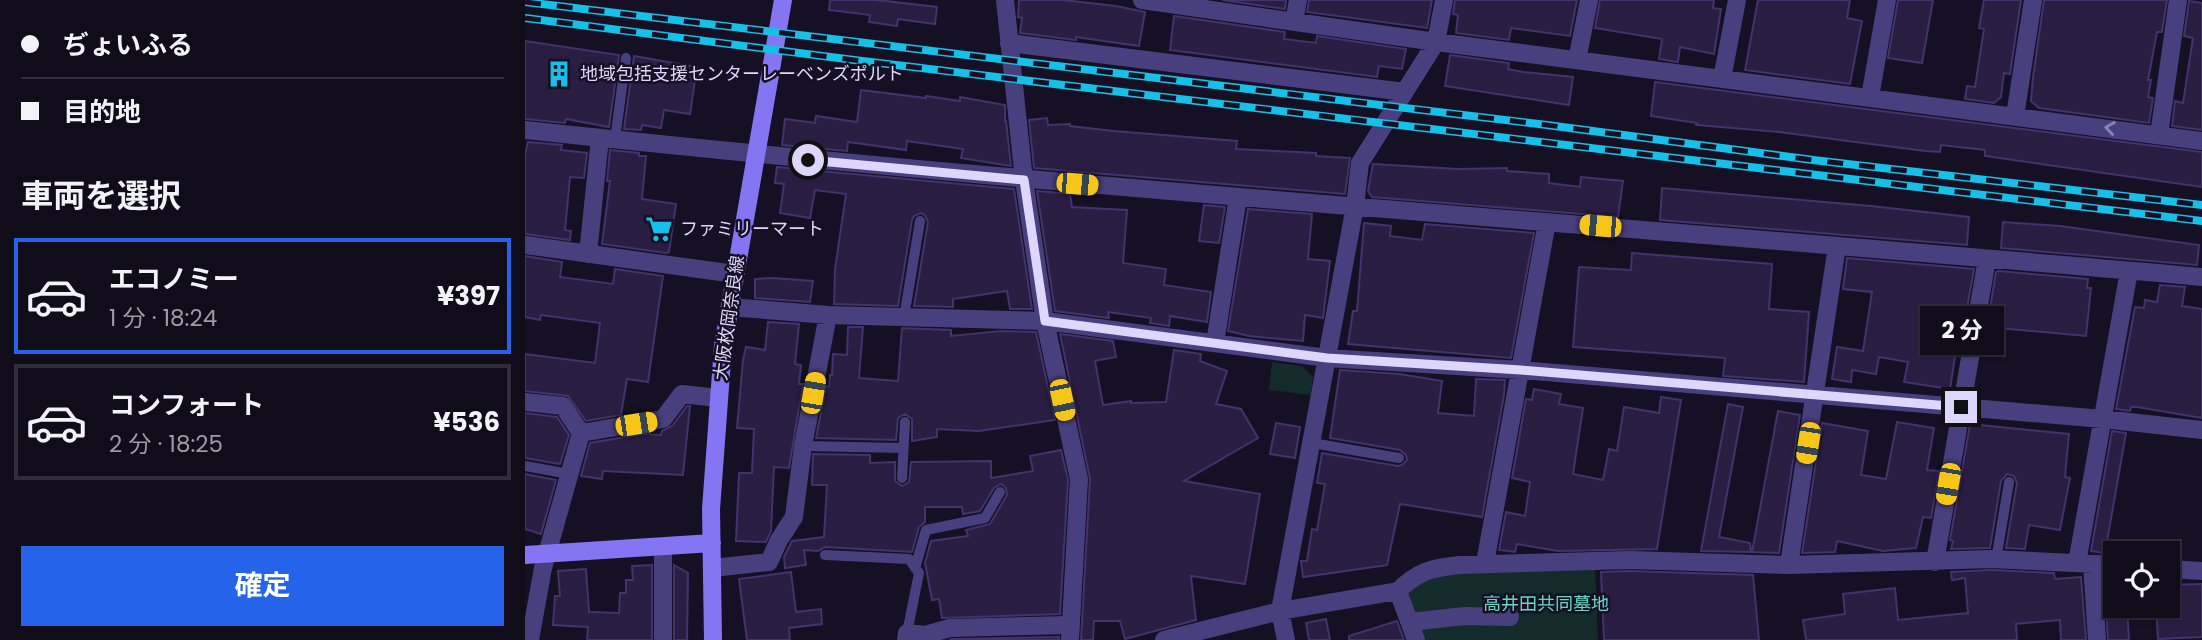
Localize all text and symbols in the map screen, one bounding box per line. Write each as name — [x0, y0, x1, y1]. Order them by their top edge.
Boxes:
text: ぢょいふる — [63, 27, 193, 63]
building icon: 地域包括支援センターレーベンズポルト — [544, 59, 574, 89]
place label: 地域包括支援センターレーベンズポルト — [580, 61, 904, 86]
text: 目的地 — [63, 94, 141, 130]
one-way arrow — [2104, 121, 2116, 136]
route start — [792, 144, 824, 176]
car — [1056, 172, 1099, 196]
text: 車両を選択 — [21, 173, 181, 218]
supermarket icon: ファミリーマート — [644, 214, 674, 244]
car — [1579, 214, 1622, 238]
place label: ファミリーマート — [680, 216, 824, 241]
street label: 大阪枚岡奈良線 — [707, 254, 750, 382]
text: エコノミー — [109, 261, 239, 297]
icon: car — [25, 265, 88, 328]
text: ¥397 — [437, 278, 500, 314]
text: 1 分 · 18:24 — [109, 302, 217, 334]
callout: 2 分 — [1919, 306, 2003, 354]
text: 2 分 — [1941, 314, 1983, 346]
car — [800, 370, 827, 416]
car — [1048, 377, 1077, 423]
text: コンフォート — [109, 387, 264, 423]
icon: car — [25, 391, 88, 454]
route end — [1945, 391, 1977, 423]
text: ¥536 — [433, 404, 500, 440]
car — [614, 410, 659, 438]
car — [1795, 421, 1822, 465]
text: 2 分 · 18:25 — [109, 428, 223, 460]
car — [1935, 461, 1962, 507]
map controls — [2103, 541, 2180, 618]
button: locate — [2103, 541, 2180, 618]
button: 確定 — [21, 546, 504, 626]
park label: 高井田共同墓地 — [1483, 591, 1609, 616]

